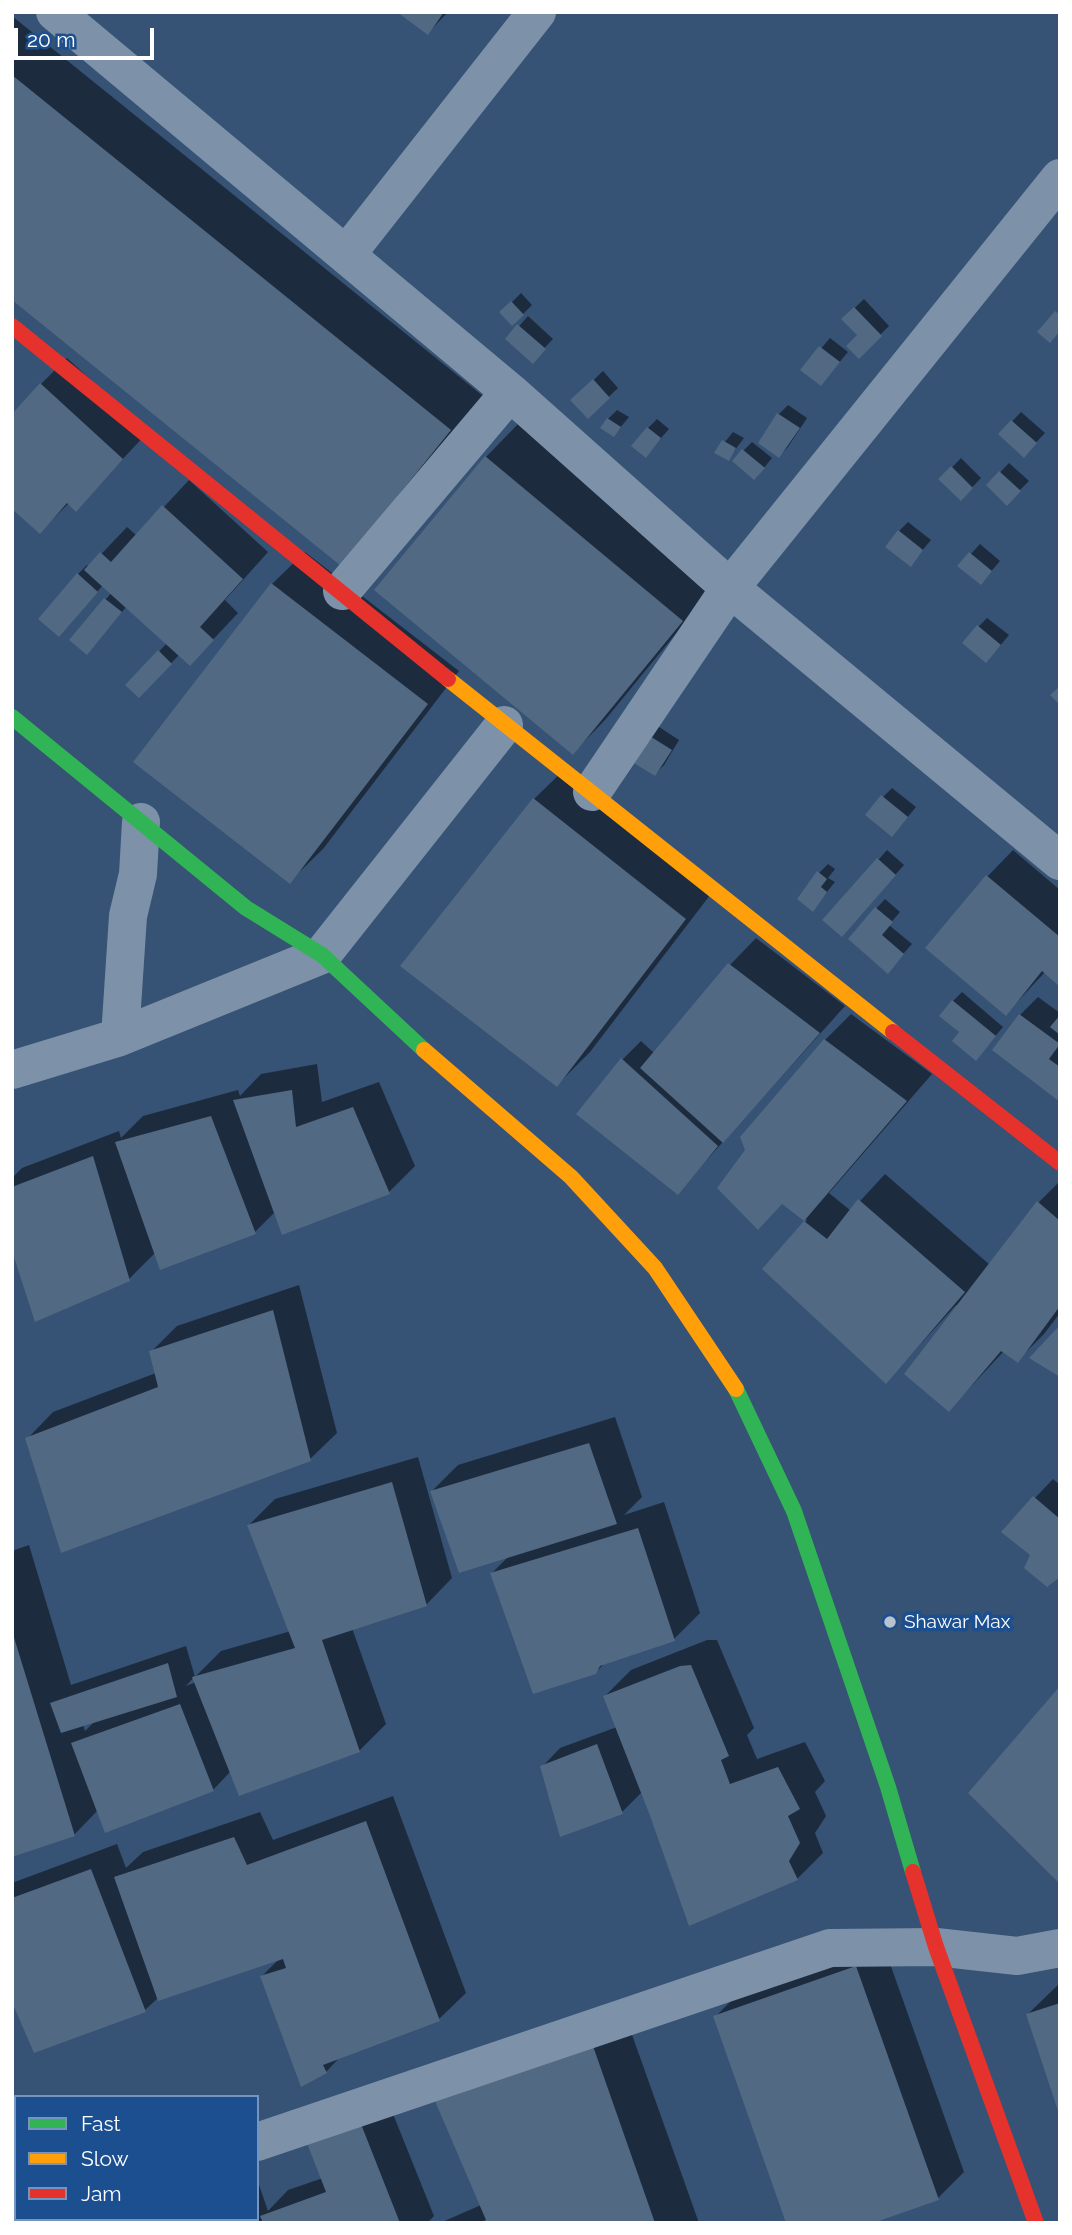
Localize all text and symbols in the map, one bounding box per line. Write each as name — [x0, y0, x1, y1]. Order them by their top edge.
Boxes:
scale bar — [18, 14, 158, 58]
text: 20 m — [27, 27, 75, 52]
place label: Shawar Max — [904, 1611, 1010, 1633]
marker: Shawar Max — [882, 1614, 898, 1630]
legend — [14, 2095, 259, 2221]
text: Fast — [81, 2111, 121, 2136]
text: Slow — [81, 2146, 129, 2171]
text: Jam — [81, 2181, 122, 2206]

